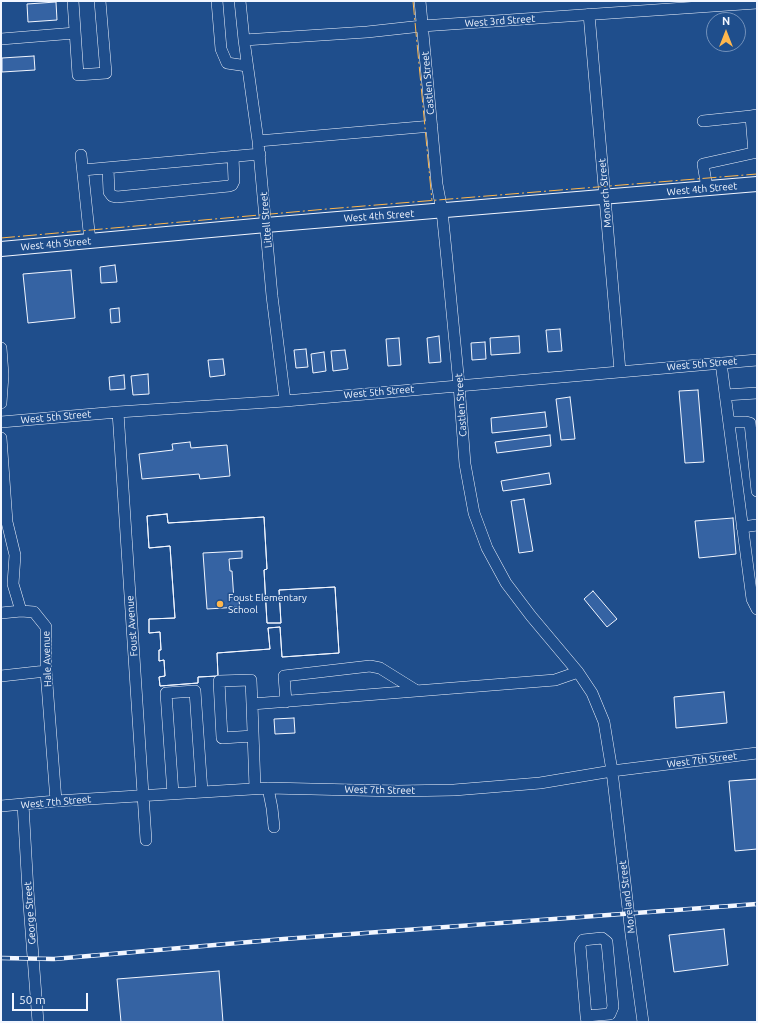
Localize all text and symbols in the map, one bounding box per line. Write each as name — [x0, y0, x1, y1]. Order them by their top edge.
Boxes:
north arrow — [706, 12, 746, 52]
street label: West 3rd Street — [464, 13, 536, 29]
text: N — [722, 15, 730, 27]
street label: Castlen Street — [419, 51, 437, 115]
street label: Monarch Street — [596, 158, 614, 228]
street label: West 4th Street — [666, 180, 738, 198]
street label: Littell Street — [258, 191, 274, 249]
street label: West 4th Street — [343, 208, 415, 224]
street label: West 4th Street — [20, 235, 92, 253]
street label: West 5th Street — [666, 355, 738, 373]
street label: Castlen Street — [453, 373, 469, 437]
street label: West 5th Street — [343, 383, 415, 401]
street label: West 5th Street — [20, 408, 92, 426]
place label: Foust Elementary School — [228, 592, 307, 616]
street label: Foust Avenue — [124, 595, 140, 657]
marker: Foust Elementary School — [215, 599, 225, 609]
street label: Hale Avenue — [40, 631, 54, 687]
street label: West 7th Street — [666, 750, 738, 770]
street label: West 7th Street — [345, 783, 415, 797]
street label: West 7th Street — [20, 793, 92, 811]
street label: Moreland Street — [617, 860, 637, 934]
street label: George Street — [22, 881, 38, 945]
scale bar — [14, 985, 90, 1011]
text: 50 m — [19, 993, 46, 1006]

